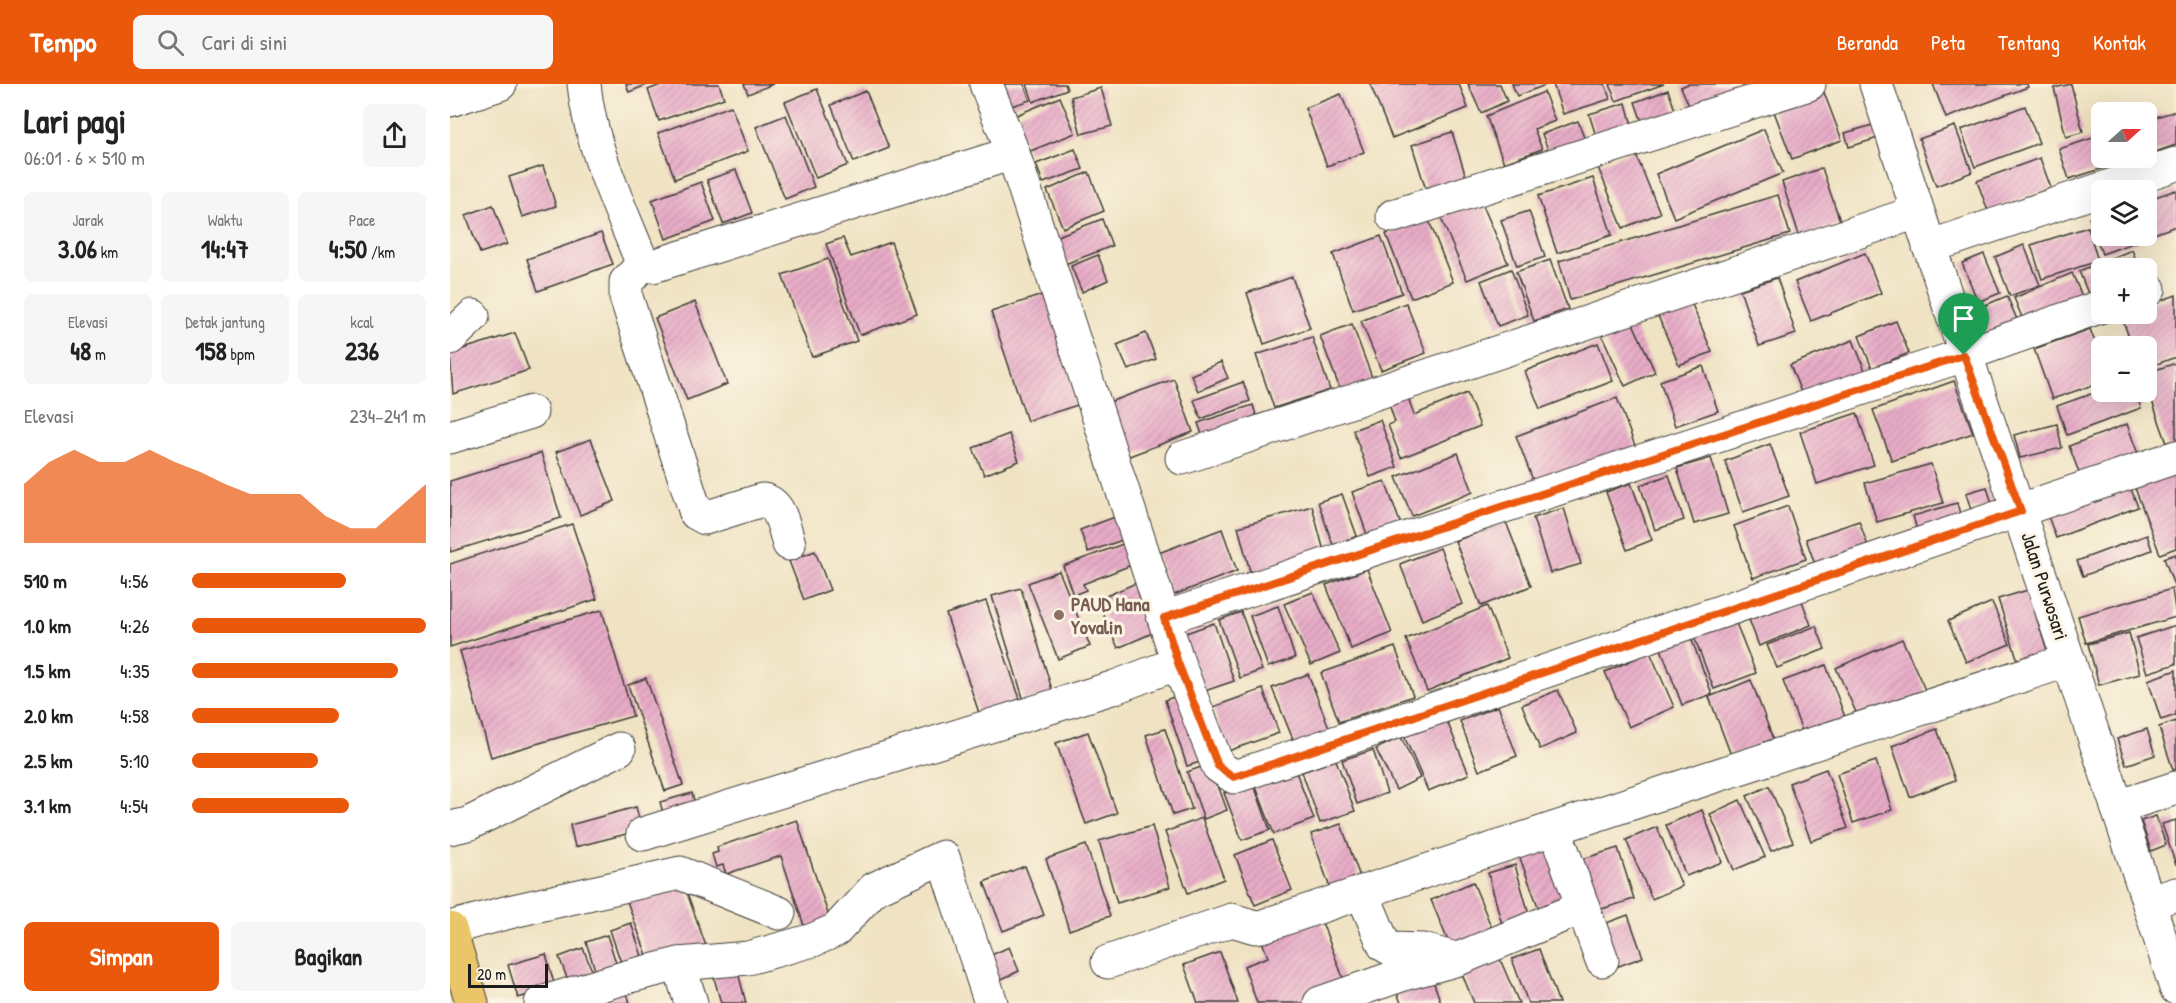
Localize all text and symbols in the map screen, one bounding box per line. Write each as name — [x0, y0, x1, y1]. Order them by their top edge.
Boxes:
search box — [133, 15, 553, 69]
text: Tempo — [30, 23, 97, 61]
icon: search — [154, 26, 187, 59]
text: Cari di sini — [202, 27, 288, 57]
text: Beranda — [1837, 28, 1898, 57]
text: Peta — [1931, 28, 1965, 57]
text: Tentang — [1998, 28, 2060, 57]
text: Kontak — [2093, 28, 2146, 57]
text: Lari pagi — [24, 99, 126, 143]
north arrow — [2091, 102, 2157, 168]
map controls — [2091, 102, 2157, 402]
button: share — [363, 104, 426, 167]
text: 06:01 · 6 × 510 m — [24, 144, 145, 171]
button: layers — [2091, 180, 2157, 246]
text: Jarak — [72, 209, 104, 231]
text: Waktu — [208, 209, 242, 231]
text: Pace — [349, 209, 375, 231]
text: 3.06 — [58, 231, 97, 266]
text: 14:47 — [201, 231, 249, 266]
text: 4:50 — [329, 231, 367, 266]
text: km — [97, 241, 118, 263]
text: /km — [367, 241, 395, 263]
button: + — [2091, 258, 2157, 324]
pin — [1938, 293, 1989, 355]
icon: arrive — [1947, 302, 1980, 335]
text: Elevasi — [68, 311, 108, 333]
text: Detak jantung — [185, 311, 265, 333]
text: kcal — [350, 311, 374, 333]
text: 48 — [70, 333, 91, 368]
text: 158 — [195, 333, 227, 368]
text: 236 — [345, 333, 379, 368]
button: − — [2091, 336, 2157, 402]
text: m — [91, 343, 106, 365]
text: bpm — [227, 343, 255, 365]
text: Elevasi — [24, 402, 74, 429]
text: 234–241 m — [349, 402, 426, 429]
street label: Jalan Purwosari — [2015, 528, 2076, 643]
text: 510 m — [24, 567, 67, 594]
text: 4:56 — [120, 567, 149, 594]
place label: PAUD Hana Yovalin — [1071, 590, 1150, 640]
marker: PAUD Hana Yovalin — [1052, 608, 1066, 622]
text: 1.0 km — [24, 612, 71, 639]
text: 4:26 — [120, 612, 149, 639]
text: 1.5 km — [24, 657, 71, 684]
text: 4:35 — [120, 657, 150, 684]
text: 2.0 km — [24, 702, 73, 729]
text: 4:58 — [120, 702, 149, 729]
text: 2.5 km — [24, 747, 73, 774]
text: 5:10 — [120, 747, 149, 774]
text: 3.1 km — [24, 792, 71, 819]
text: 4:54 — [120, 792, 148, 819]
button: Simpan — [24, 922, 219, 991]
button: Bagikan — [231, 922, 426, 991]
scale bar — [468, 961, 548, 988]
text: 20 m — [477, 963, 506, 985]

